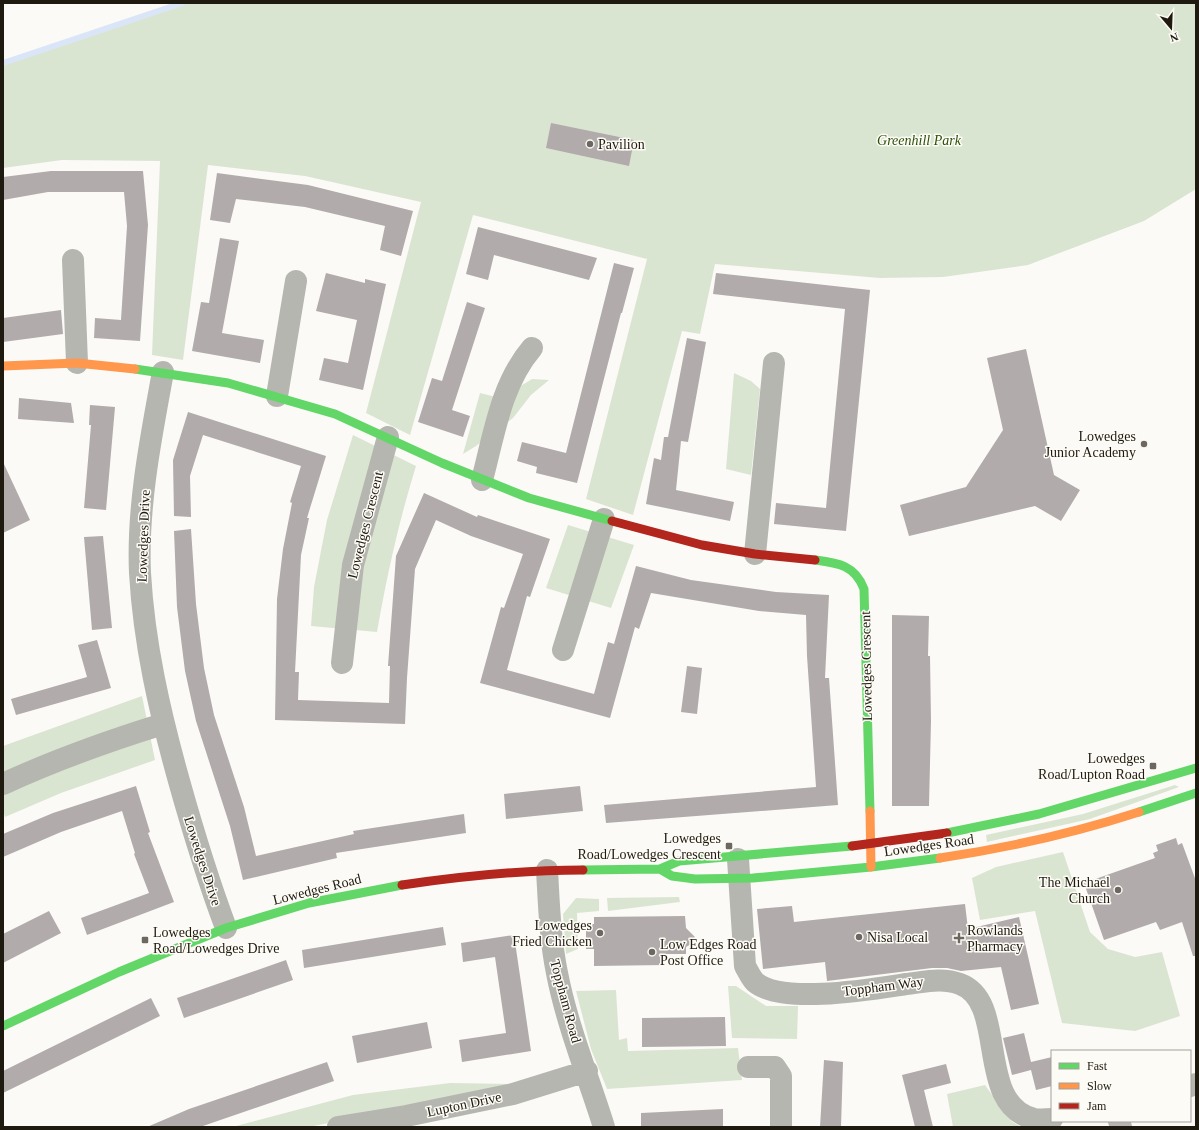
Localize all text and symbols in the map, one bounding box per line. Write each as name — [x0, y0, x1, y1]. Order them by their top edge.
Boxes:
north arrow — [1151, 8, 1191, 48]
text: N — [1168, 30, 1180, 44]
park label: Greenhill Park — [877, 133, 962, 148]
place label: Pavilion — [598, 137, 645, 152]
marker: Pavilion — [585, 139, 595, 149]
place label: Lowedges Junior Academy — [1045, 429, 1136, 460]
marker: Lowedges Junior Academy — [1139, 439, 1149, 449]
street label: Lowedges Crescent — [345, 470, 386, 580]
street label: Lowedges Drive — [134, 489, 153, 583]
street label: Lowedges Crescent — [858, 611, 875, 721]
place label: Lowedges Road/Lupton Road — [1038, 751, 1145, 782]
marker: Lowedges Road/Lupton Road — [1148, 761, 1158, 771]
street label: Lowedges Drive — [181, 815, 224, 908]
place label: Lowedges Road/Lowedges Crescent — [578, 831, 721, 862]
street label: Lowedges Road — [883, 832, 975, 859]
marker: Lowedges Road/Lowedges Crescent — [724, 841, 734, 851]
street label: Lowedges Road — [271, 871, 363, 908]
place label: The Michael Church — [1039, 875, 1110, 906]
marker: The Michael Church — [1113, 885, 1123, 895]
place label: Lowedges Fried Chicken — [512, 918, 592, 949]
place label: Rowlands Pharmacy — [967, 923, 1023, 954]
place label: Lowedges Road/Lowedges Drive — [153, 925, 279, 956]
marker: Lowedges Fried Chicken — [595, 928, 605, 938]
place label: Nisa Local — [867, 930, 928, 945]
marker: Nisa Local — [854, 932, 864, 942]
marker: Rowlands Pharmacy — [954, 933, 964, 943]
marker: Lowedges Road/Lowedges Drive — [140, 935, 150, 945]
place label: Low Edges Road Post Office — [660, 937, 756, 968]
marker: Low Edges Road Post Office — [647, 947, 657, 957]
street label: Toppham Road — [547, 958, 584, 1044]
street label: Toppham Way — [842, 974, 924, 999]
legend — [1051, 1050, 1191, 1122]
text: Fast — [1087, 1059, 1108, 1073]
text: Slow — [1087, 1079, 1112, 1093]
street label: Lupton Drive — [425, 1089, 503, 1120]
text: Jam — [1087, 1099, 1107, 1113]

